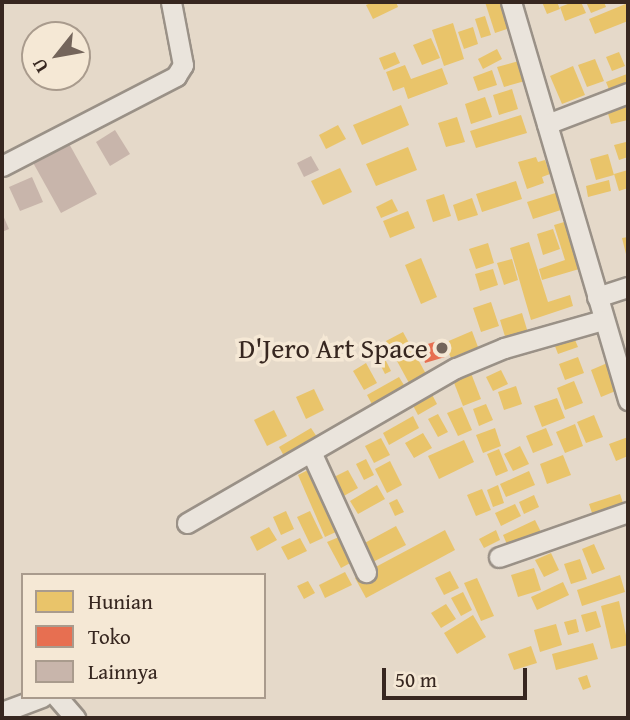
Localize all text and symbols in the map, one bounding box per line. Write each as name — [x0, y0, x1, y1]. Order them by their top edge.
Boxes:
north arrow — [21, 21, 91, 91]
text: U — [24, 53, 55, 78]
place label: D'Jero Art Space — [238, 331, 428, 365]
marker: D'Jero Art Space — [434, 340, 450, 356]
legend — [21, 573, 266, 699]
text: Hunian — [88, 586, 153, 617]
text: Toko — [88, 621, 131, 652]
scale bar — [385, 654, 530, 698]
text: Lainnya — [88, 656, 158, 687]
text: 50 m — [395, 664, 437, 695]

